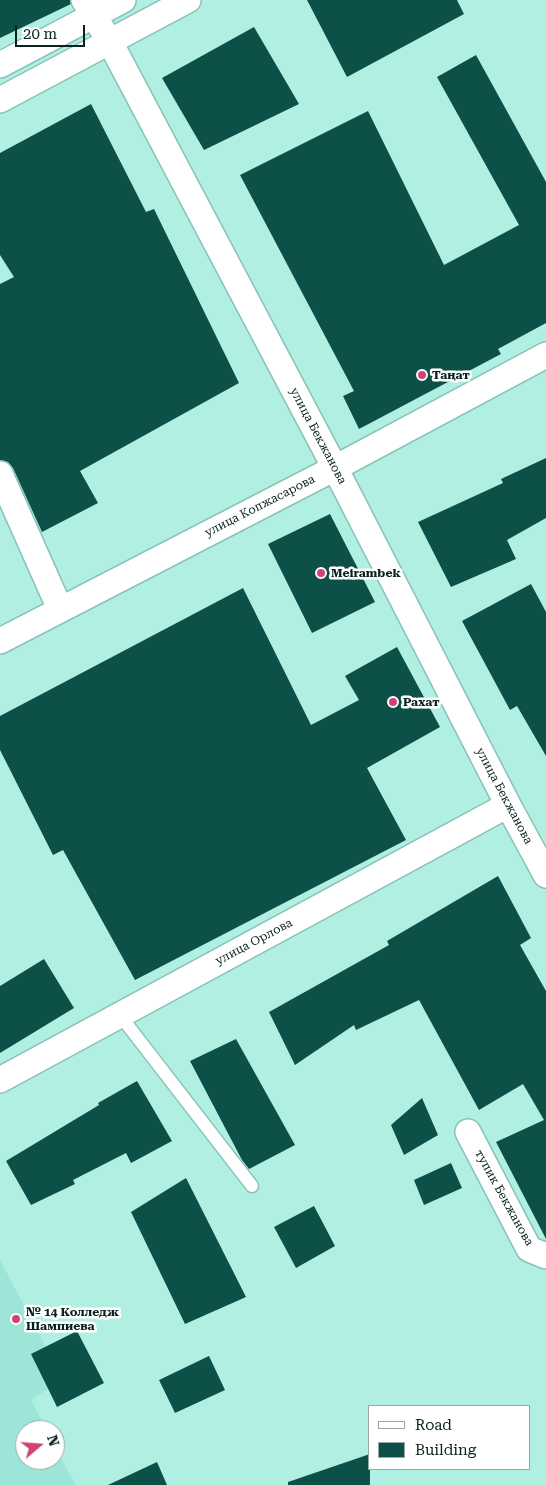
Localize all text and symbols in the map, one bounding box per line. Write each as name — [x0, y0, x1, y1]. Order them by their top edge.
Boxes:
scale bar — [18, 15, 88, 47]
text: 20 m — [23, 25, 57, 43]
place label: Таңат — [432, 368, 470, 382]
marker: Таңат — [416, 369, 428, 381]
street label: улица Бекжанова — [287, 385, 349, 487]
street label: улица Копжасарова — [202, 472, 318, 540]
place label: Meirambek — [331, 566, 401, 580]
marker: Meirambek — [315, 567, 327, 579]
place label: Рахат — [403, 695, 440, 709]
marker: Рахат — [387, 696, 399, 708]
street label: улица Бекжанова — [473, 745, 535, 847]
street label: улица Орлова — [213, 916, 295, 968]
street label: тупик Бекжанова — [472, 1147, 536, 1249]
place label: № 14 Колледж Шампиева — [26, 1305, 119, 1333]
marker: № 14 Колледж Шампиева — [10, 1313, 22, 1325]
legend — [368, 1405, 531, 1470]
text: Road — [415, 1416, 452, 1434]
north arrow — [15, 1420, 65, 1470]
text: N — [44, 1433, 63, 1448]
text: Building — [415, 1441, 476, 1459]

